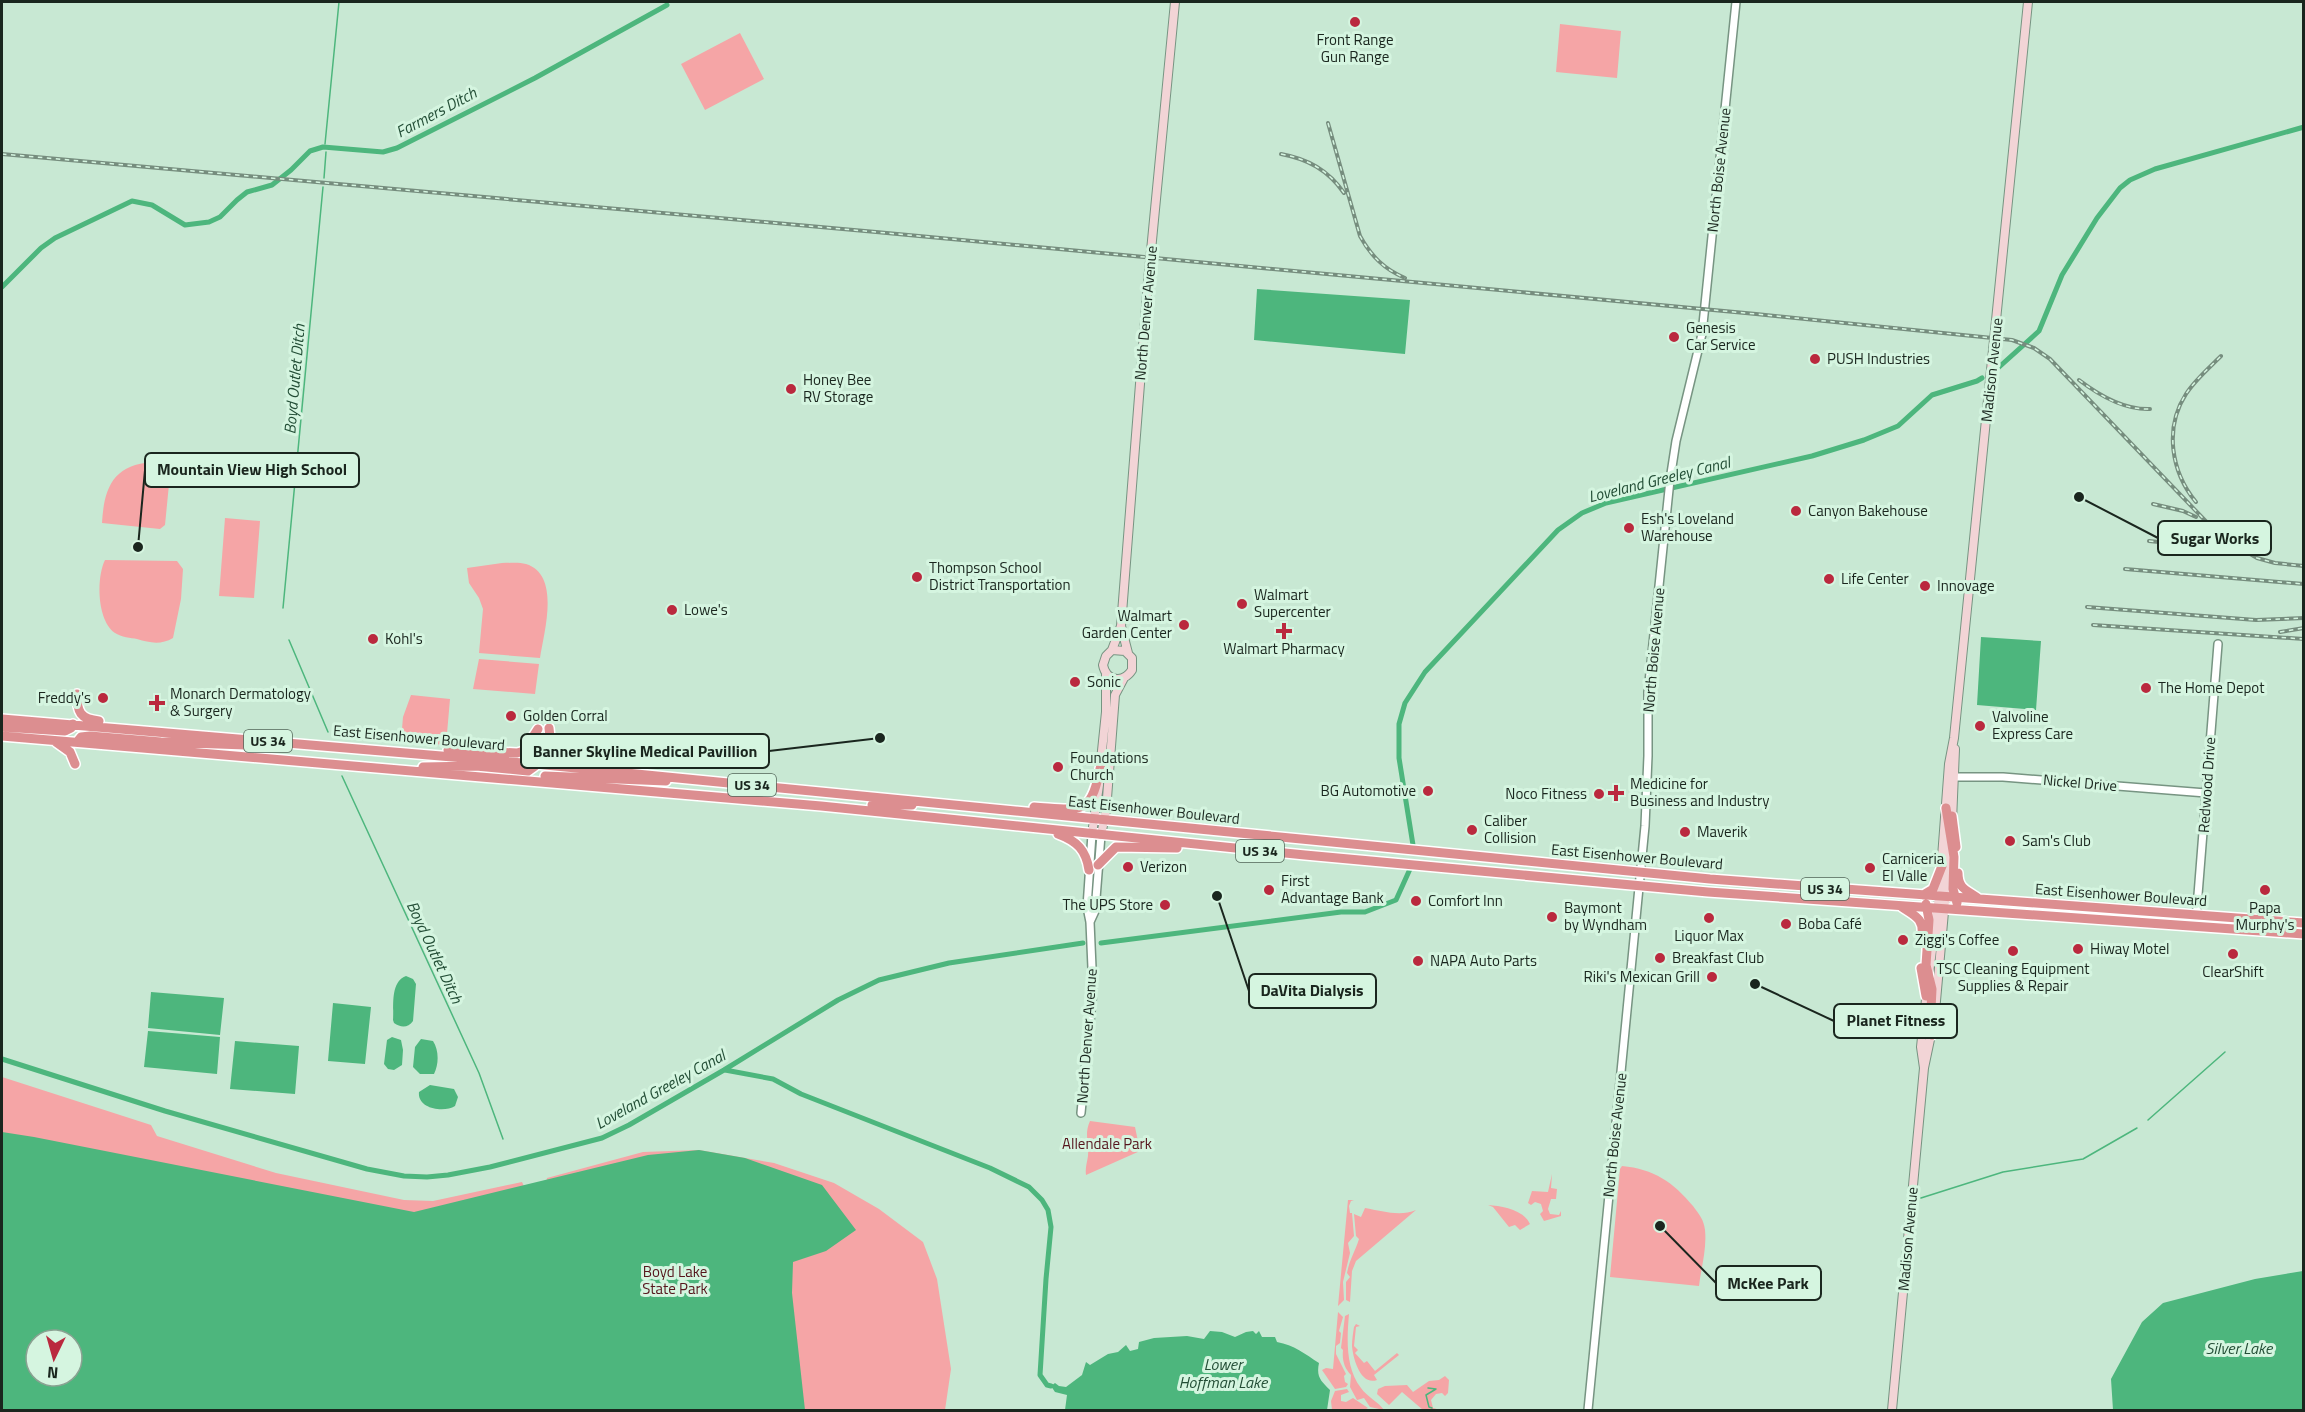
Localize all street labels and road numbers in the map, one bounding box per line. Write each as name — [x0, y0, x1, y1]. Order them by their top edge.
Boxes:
street label: North Boise Avenue — [1701, 107, 1736, 233]
street label: North Denver Avenue — [1128, 245, 1163, 381]
street label: Madison Avenue — [1975, 317, 2008, 423]
street label: North Boise Avenue — [1637, 587, 1670, 713]
street label: East Eisenhower Boulevard — [332, 719, 506, 756]
road number: US 34 — [244, 730, 292, 752]
street label: Redwood Drive — [2192, 736, 2221, 834]
street label: Nickel Drive — [2042, 768, 2118, 797]
road number: US 34 — [728, 774, 776, 796]
street label: East Eisenhower Boulevard — [1067, 789, 1241, 830]
street label: East Eisenhower Boulevard — [1550, 838, 1724, 875]
road number: US 34 — [1236, 840, 1284, 862]
street label: East Eisenhower Boulevard — [2034, 877, 2208, 912]
road number: US 34 — [1801, 878, 1849, 900]
street label: North Denver Avenue — [1070, 968, 1103, 1104]
street label: North Boise Avenue — [1597, 1072, 1632, 1198]
street label: Madison Avenue — [1891, 1186, 1924, 1292]

